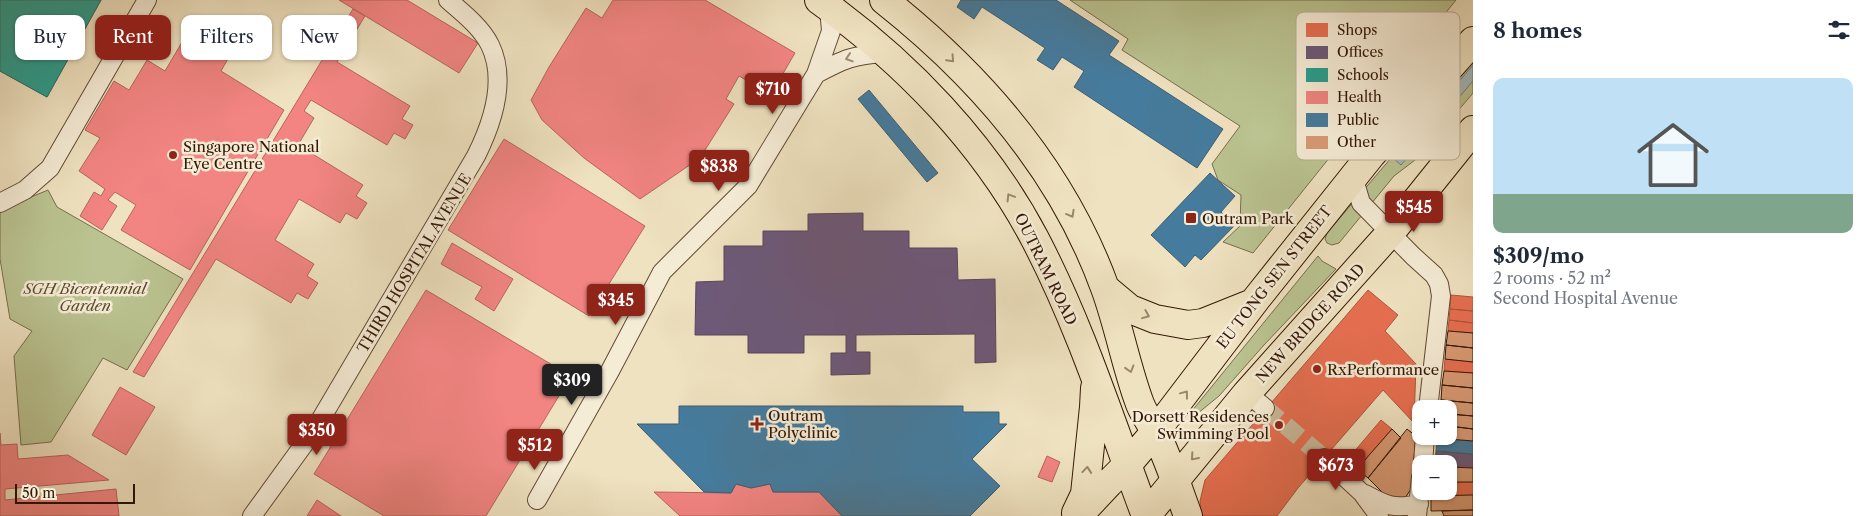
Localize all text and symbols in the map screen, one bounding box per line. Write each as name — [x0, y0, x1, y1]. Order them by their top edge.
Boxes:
legend — [1296, 12, 1460, 160]
chip: Buy — [15, 15, 85, 60]
chip: Rent — [95, 15, 171, 60]
chip: Filters — [181, 15, 272, 60]
chip: New — [282, 15, 357, 60]
icon: filters — [1825, 16, 1853, 44]
text: 8 homes — [1493, 18, 1582, 43]
text: Shops — [1337, 21, 1377, 39]
text: Offices — [1337, 43, 1383, 61]
one-way arrow — [845, 52, 854, 62]
one-way arrow — [945, 53, 954, 62]
text: Schools — [1337, 66, 1389, 84]
pin: $710 — [743, 72, 803, 115]
text: $710 — [756, 79, 790, 99]
text: Health — [1337, 88, 1382, 106]
icon: home — [1628, 110, 1718, 200]
text: Public — [1337, 111, 1379, 129]
text: Other — [1337, 133, 1376, 151]
place label: Singapore National Eye Centre — [183, 137, 320, 173]
marker: Singapore National Eye Centre — [167, 149, 179, 161]
pin: $838 — [689, 150, 749, 192]
text: $838 — [700, 156, 738, 176]
street label: THIRD HOSPITAL AVENUE — [353, 170, 475, 356]
pin: $545 — [1384, 190, 1444, 233]
one-way arrow — [1006, 193, 1016, 202]
text: $545 — [1396, 197, 1432, 217]
street label: EU TONG SEN STREET — [1212, 201, 1336, 352]
one-way arrow — [1064, 208, 1074, 217]
place label: Outram Park — [1202, 209, 1295, 228]
street label: OUTRAM ROAD — [1011, 210, 1081, 328]
marker: Outram Park — [1184, 211, 1198, 225]
text: $309/mo — [1493, 243, 1584, 268]
street label: NEW BRIDGE ROAD — [1251, 259, 1369, 387]
text: 2 rooms · 52 m² — [1493, 268, 1611, 288]
park label: SGH Bicentennial Garden — [23, 279, 148, 315]
pin: $345 — [586, 284, 646, 326]
text: Second Hospital Avenue — [1493, 288, 1678, 308]
text: $345 — [598, 290, 634, 310]
one-way arrow — [1141, 309, 1150, 320]
place label: RxPerformance — [1327, 360, 1439, 379]
marker: RxPerformance — [1311, 363, 1323, 375]
pin: $309 — [542, 364, 602, 406]
one-way arrow — [1124, 365, 1134, 373]
text: $309 — [553, 370, 591, 390]
one-way arrow — [1180, 391, 1188, 400]
map controls — [1412, 400, 1457, 500]
button: + — [1412, 400, 1457, 445]
place label: Outram Polyclinic — [768, 406, 838, 442]
place label: Dorsett Residences Swimming Pool — [1132, 407, 1270, 443]
pin: $350 — [287, 414, 347, 456]
marker: Outram Polyclinic — [750, 417, 764, 431]
marker: Dorsett Residences Swimming Pool — [1273, 419, 1285, 431]
text: $350 — [298, 420, 336, 440]
pin: $512 — [505, 428, 565, 471]
text: $512 — [518, 435, 552, 455]
pin: $673 — [1306, 448, 1366, 491]
one-way arrow — [1191, 452, 1200, 461]
text: $673 — [1318, 455, 1354, 475]
button: − — [1412, 455, 1457, 500]
one-way arrow — [1081, 466, 1092, 474]
scale bar — [15, 481, 135, 504]
text: 50 m — [22, 484, 55, 502]

